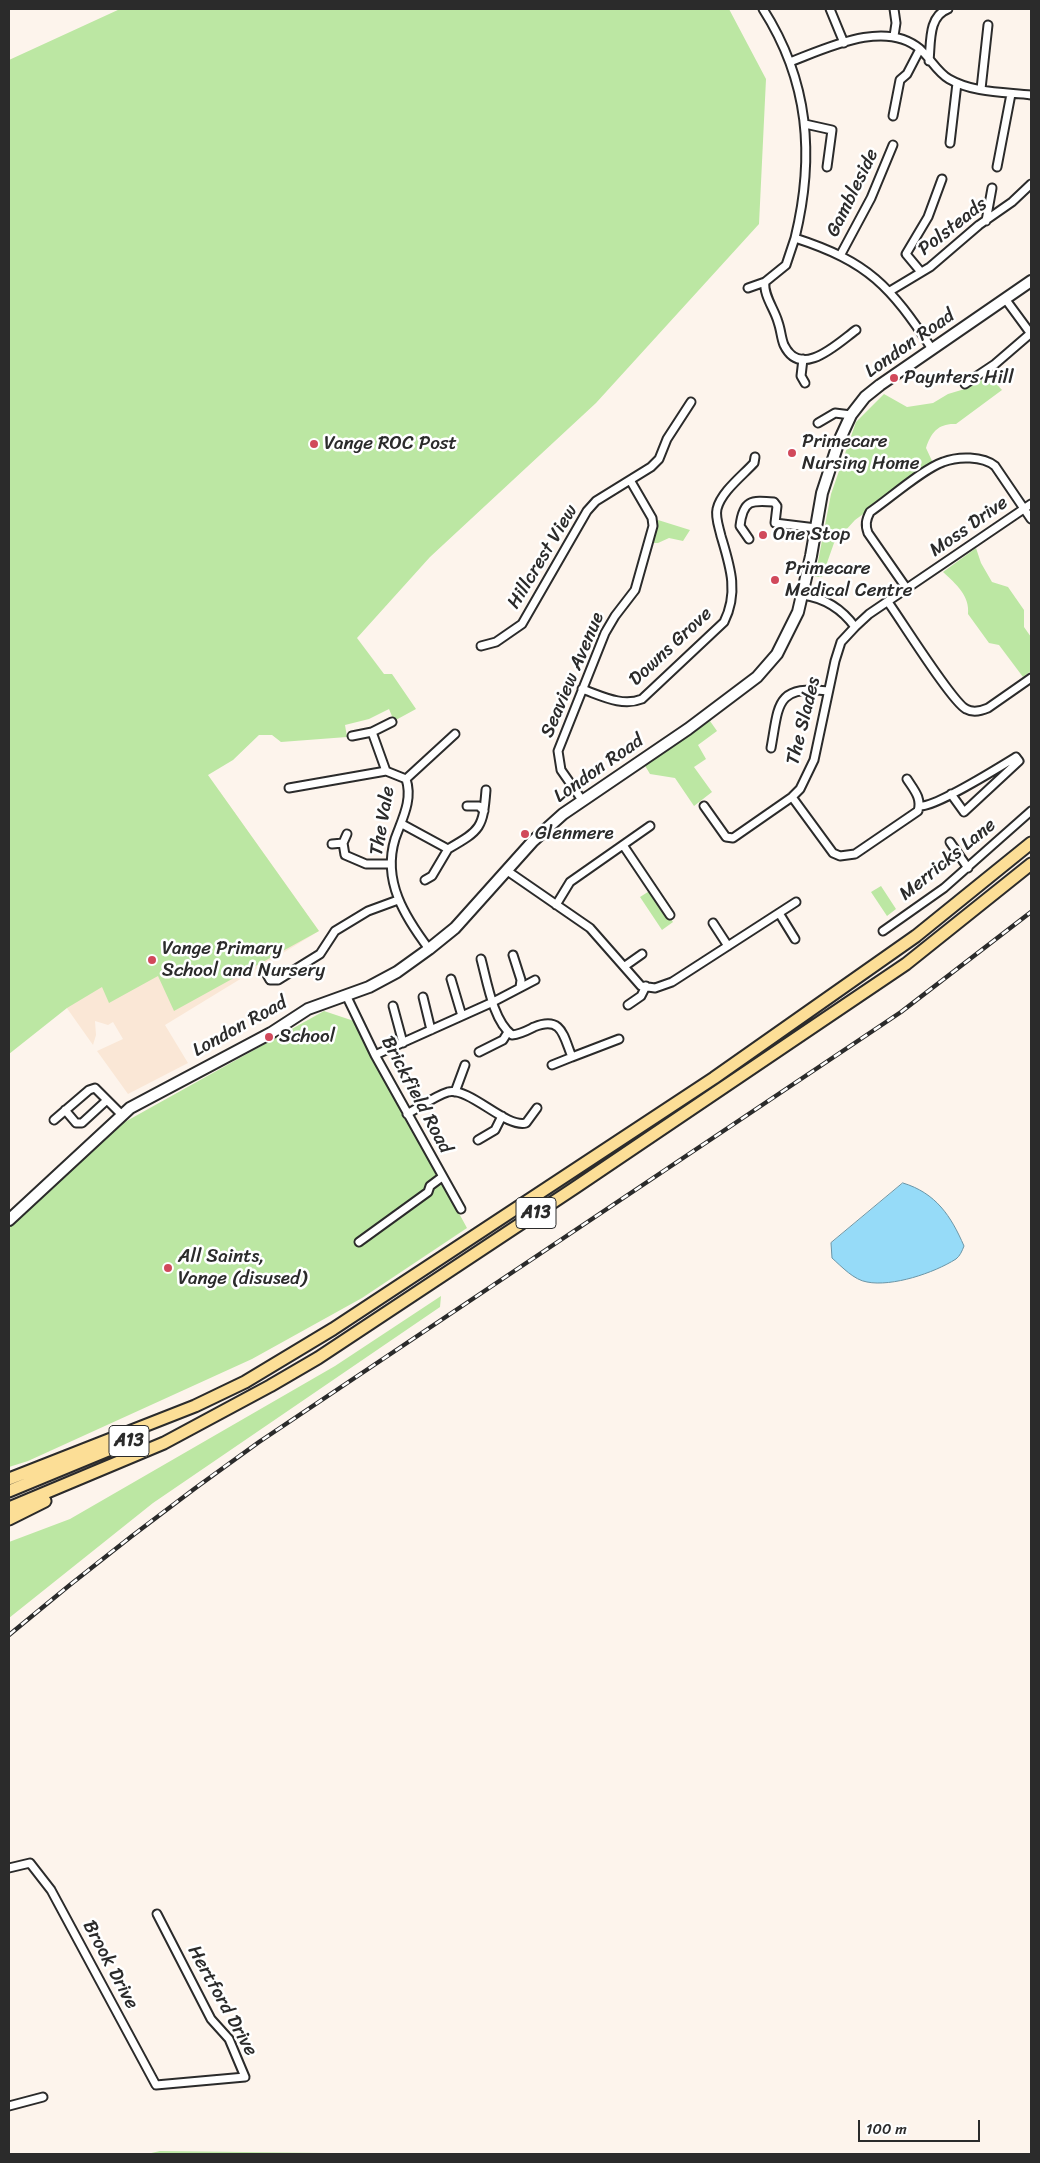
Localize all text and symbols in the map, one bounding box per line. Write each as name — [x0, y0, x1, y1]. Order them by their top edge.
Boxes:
street label: Gambleside — [822, 145, 884, 241]
street label: Polsteads — [914, 193, 992, 261]
street label: London Road — [861, 305, 959, 383]
place label: Paynters Hill — [904, 367, 1014, 389]
marker: Paynters Hill — [888, 372, 900, 384]
place label: Primecare Nursing Home — [802, 431, 919, 475]
place label: Vange ROC Post — [324, 433, 457, 455]
marker: Vange ROC Post — [308, 438, 320, 450]
marker: Primecare Nursing Home — [786, 447, 798, 459]
street label: Moss Drive — [925, 492, 1013, 562]
street label: Hillcrest View — [503, 501, 583, 613]
place label: One Stop — [773, 524, 850, 546]
marker: One Stop — [757, 529, 769, 541]
place label: Primecare Medical Centre — [785, 558, 913, 602]
marker: Primecare Medical Centre — [769, 574, 781, 586]
street label: Downs Grove — [625, 603, 717, 691]
street label: Seaview Avenue — [536, 609, 610, 741]
street label: The Slades — [782, 675, 826, 767]
street label: London Road — [550, 730, 648, 808]
street label: The Vale — [366, 785, 400, 857]
street label: Merricks Lane — [895, 814, 1001, 906]
place label: Glenmere — [535, 823, 614, 845]
marker: Glenmere — [519, 828, 531, 840]
place label: Vange Primary School and Nursery — [162, 938, 325, 982]
marker: Vange Primary School and Nursery — [146, 954, 158, 966]
street label: London Road — [189, 992, 291, 1062]
place label: School — [279, 1026, 335, 1048]
marker: School — [263, 1031, 275, 1043]
street label: Brickfield Road — [376, 1032, 456, 1158]
road number: A13 — [516, 1198, 556, 1228]
place label: All Saints, Vange (disused) — [178, 1246, 307, 1290]
marker: All Saints, Vange (disused) — [162, 1262, 174, 1274]
road number: A13 — [109, 1425, 149, 1456]
street label: Brook Drive — [77, 1917, 143, 2013]
street label: Hertford Drive — [182, 1942, 262, 2060]
scale bar — [860, 2110, 982, 2142]
text: 100 m — [866, 2116, 907, 2142]

